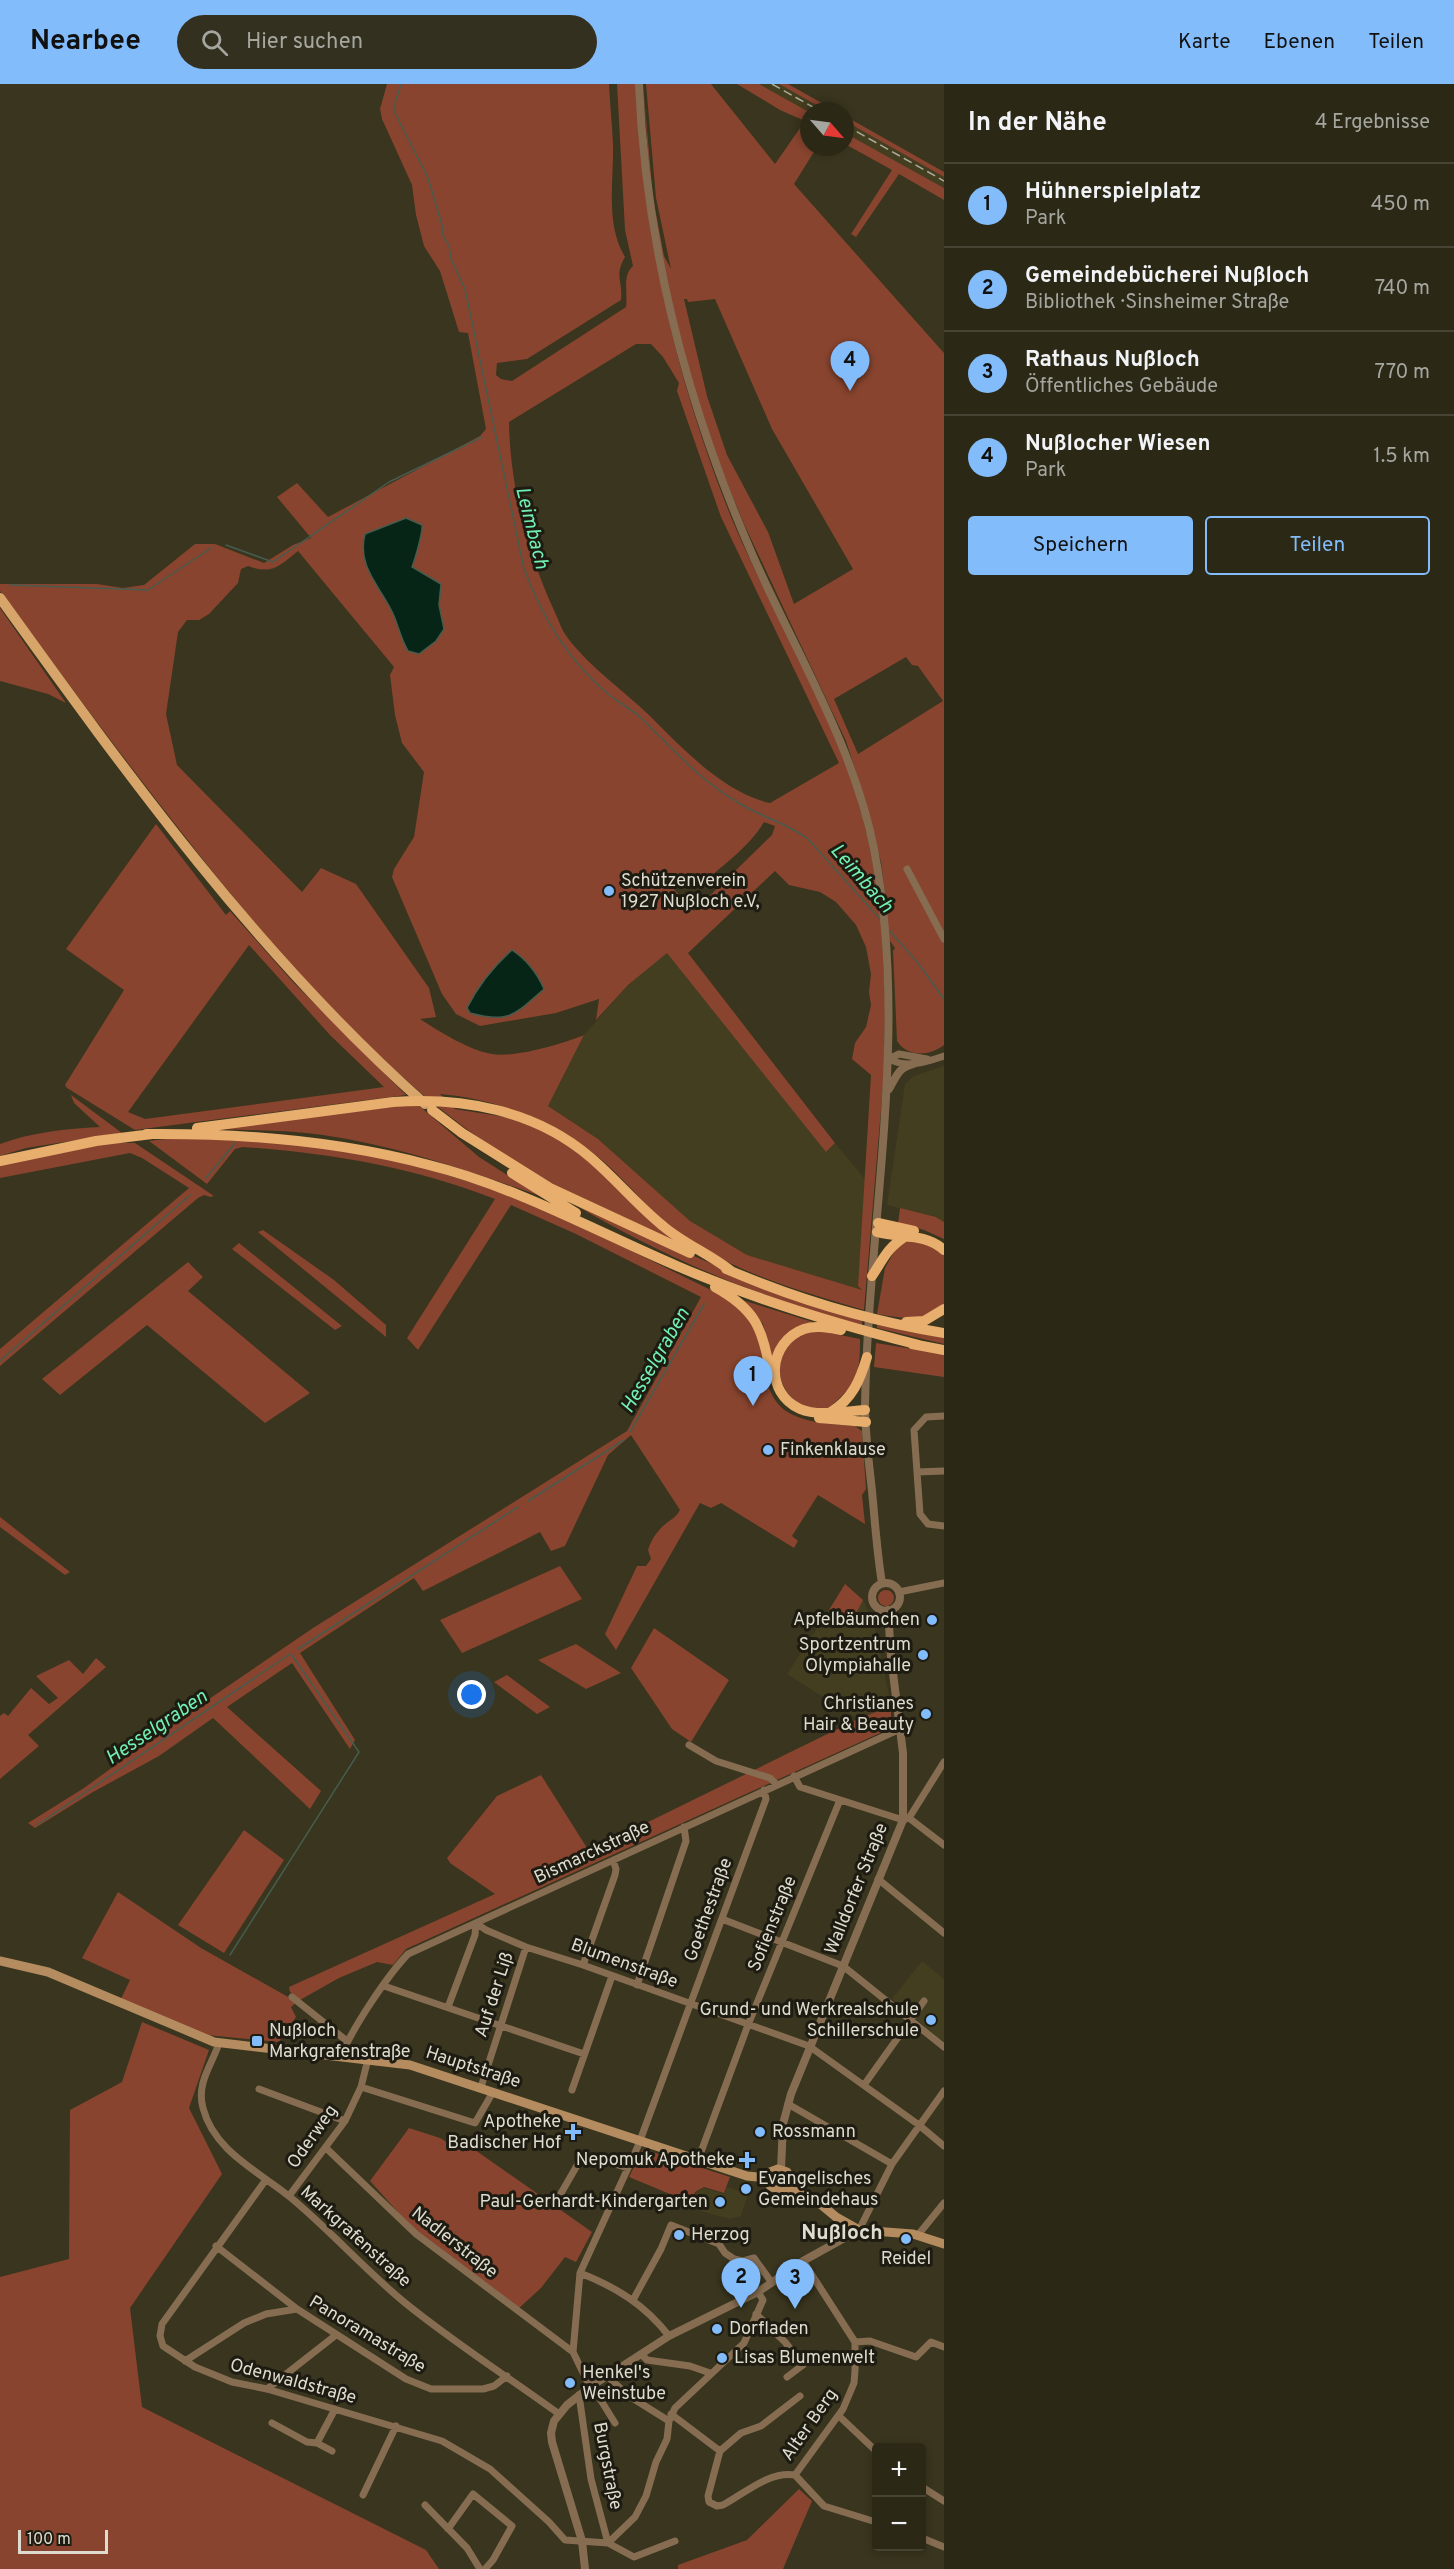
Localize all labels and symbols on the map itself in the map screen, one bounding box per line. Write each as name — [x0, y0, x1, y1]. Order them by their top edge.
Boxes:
north arrow — [800, 102, 854, 156]
pin: 4 — [830, 342, 870, 391]
water label: Leimbach — [508, 484, 554, 572]
water label: Leimbach — [824, 839, 898, 919]
place label: Schützenverein 1927 Nußloch e.V, — [621, 870, 760, 914]
marker: Schützenverein 1927 Nußloch e.V, — [602, 884, 616, 898]
water label: Hesselgraben — [615, 1304, 697, 1418]
pin: 1 — [734, 1356, 772, 1406]
place label: Finkenklause — [780, 1439, 886, 1462]
marker: Finkenklause — [761, 1443, 775, 1457]
place label: Apfelbäumchen — [793, 1609, 920, 1632]
marker: Apfelbäumchen — [925, 1613, 939, 1627]
place label: Sportzentrum Olympiahalle — [799, 1634, 911, 1678]
marker: Sportzentrum Olympiahalle — [916, 1648, 930, 1662]
your location — [457, 1680, 486, 1709]
water label: Hesselgraben — [101, 1684, 213, 1772]
place label: Christianes Hair & Beauty — [803, 1693, 914, 1737]
marker: Christianes Hair & Beauty — [919, 1707, 933, 1721]
street label: Bismarckstraße — [531, 1816, 653, 1890]
street label: Walldorfer Straße — [820, 1820, 894, 1958]
street label: Goethestraße — [680, 1855, 738, 1965]
street label: Sofienstraße — [743, 1873, 803, 1975]
street label: Blumenstraße — [567, 1934, 681, 1994]
street label: Auf der Liß — [470, 1949, 520, 2041]
place label: Grund- und Werkrealschule Schillerschule — [699, 1999, 919, 2043]
marker: Grund- und Werkrealschule Schillerschule — [924, 2013, 938, 2027]
place label: Nußloch Markgrafenstraße — [269, 2020, 411, 2064]
marker: Nußloch Markgrafenstraße — [250, 2034, 264, 2048]
street label: Hauptstraße — [423, 2042, 523, 2094]
street label: Oderweg — [283, 2101, 343, 2173]
place label: Apotheke Badischer Hof — [447, 2111, 561, 2155]
place label: Rossmann — [772, 2121, 856, 2144]
marker: Apotheke Badischer Hof — [566, 2125, 580, 2139]
marker: Rossmann — [753, 2125, 767, 2139]
place label: Nepomuk Apotheke — [576, 2149, 735, 2172]
marker: Nepomuk Apotheke — [740, 2153, 754, 2167]
place label: Evangelisches Gemeindehaus — [758, 2168, 879, 2212]
street label: Markgrafenstraße — [295, 2181, 415, 2293]
marker: Evangelisches Gemeindehaus — [739, 2182, 753, 2196]
place label: Paul-Gerhardt-Kindergarten — [480, 2191, 708, 2214]
marker: Paul-Gerhardt-Kindergarten — [713, 2195, 727, 2209]
street label: Nadlerstraße — [406, 2202, 502, 2284]
district label: Nußloch — [801, 2220, 883, 2247]
place label: Herzog — [691, 2224, 750, 2247]
marker: Herzog — [672, 2228, 686, 2242]
marker: Reidel — [899, 2232, 913, 2246]
place label: Reidel — [881, 2248, 931, 2271]
pin: 2 — [722, 2258, 760, 2308]
pin: 3 — [776, 2260, 814, 2309]
street label: Panoramastraße — [304, 2291, 430, 2379]
place label: Dorfladen — [729, 2318, 809, 2341]
marker: Dorfladen — [710, 2322, 724, 2336]
place label: Lisas Blumenwelt — [734, 2347, 875, 2370]
marker: Lisas Blumenwelt — [715, 2351, 729, 2365]
street label: Odenwaldstraße — [227, 2354, 359, 2410]
place label: Henkel's Weinstube — [582, 2362, 666, 2406]
marker: Henkel's Weinstube — [563, 2376, 577, 2390]
street label: Alter Berg — [777, 2384, 843, 2466]
street label: Burgstraße — [587, 2420, 627, 2512]
scale bar — [18, 2527, 108, 2554]

